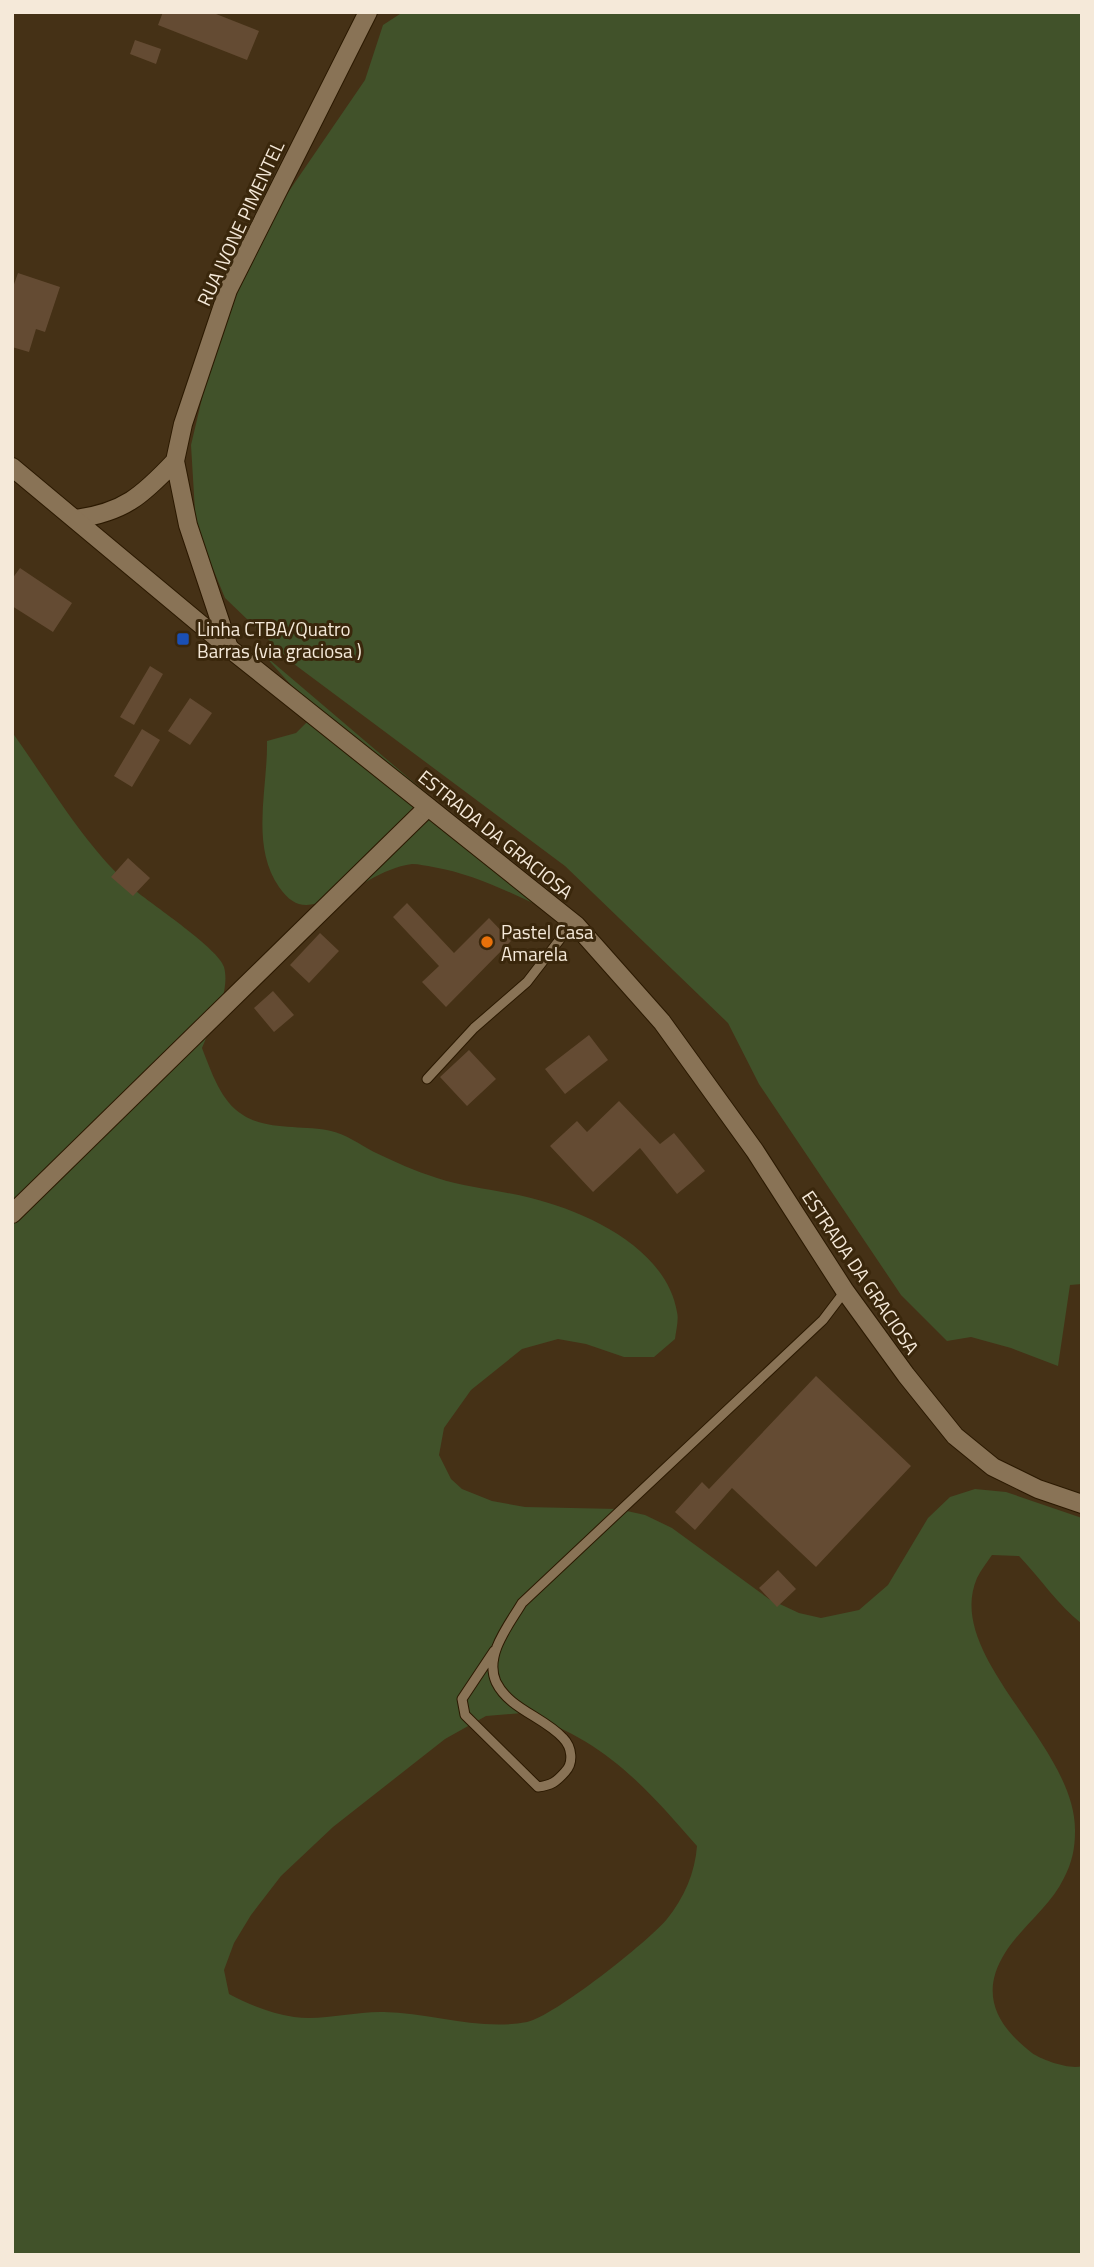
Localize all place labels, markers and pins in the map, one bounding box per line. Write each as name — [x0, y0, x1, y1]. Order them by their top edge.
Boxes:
place label: Linha CTBA/Quatro Barras (via graciosa ) — [197, 614, 362, 665]
marker: Linha CTBA/Quatro Barras (via graciosa ) — [175, 631, 191, 647]
place label: Pastel Casa Amarela — [501, 917, 594, 968]
marker: Pastel Casa Amarela — [479, 934, 495, 950]

